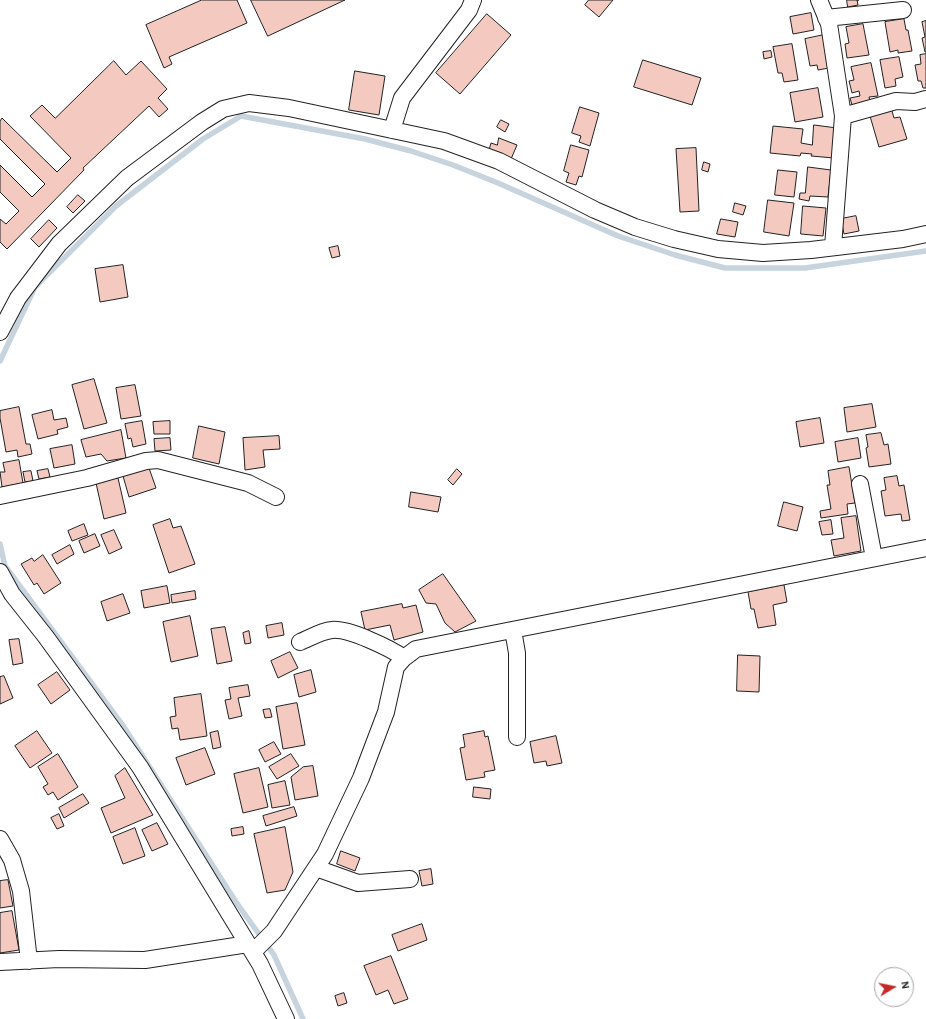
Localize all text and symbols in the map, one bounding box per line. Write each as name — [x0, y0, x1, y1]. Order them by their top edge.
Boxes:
north arrow — [874, 967, 914, 1007]
text: N — [899, 980, 911, 990]

